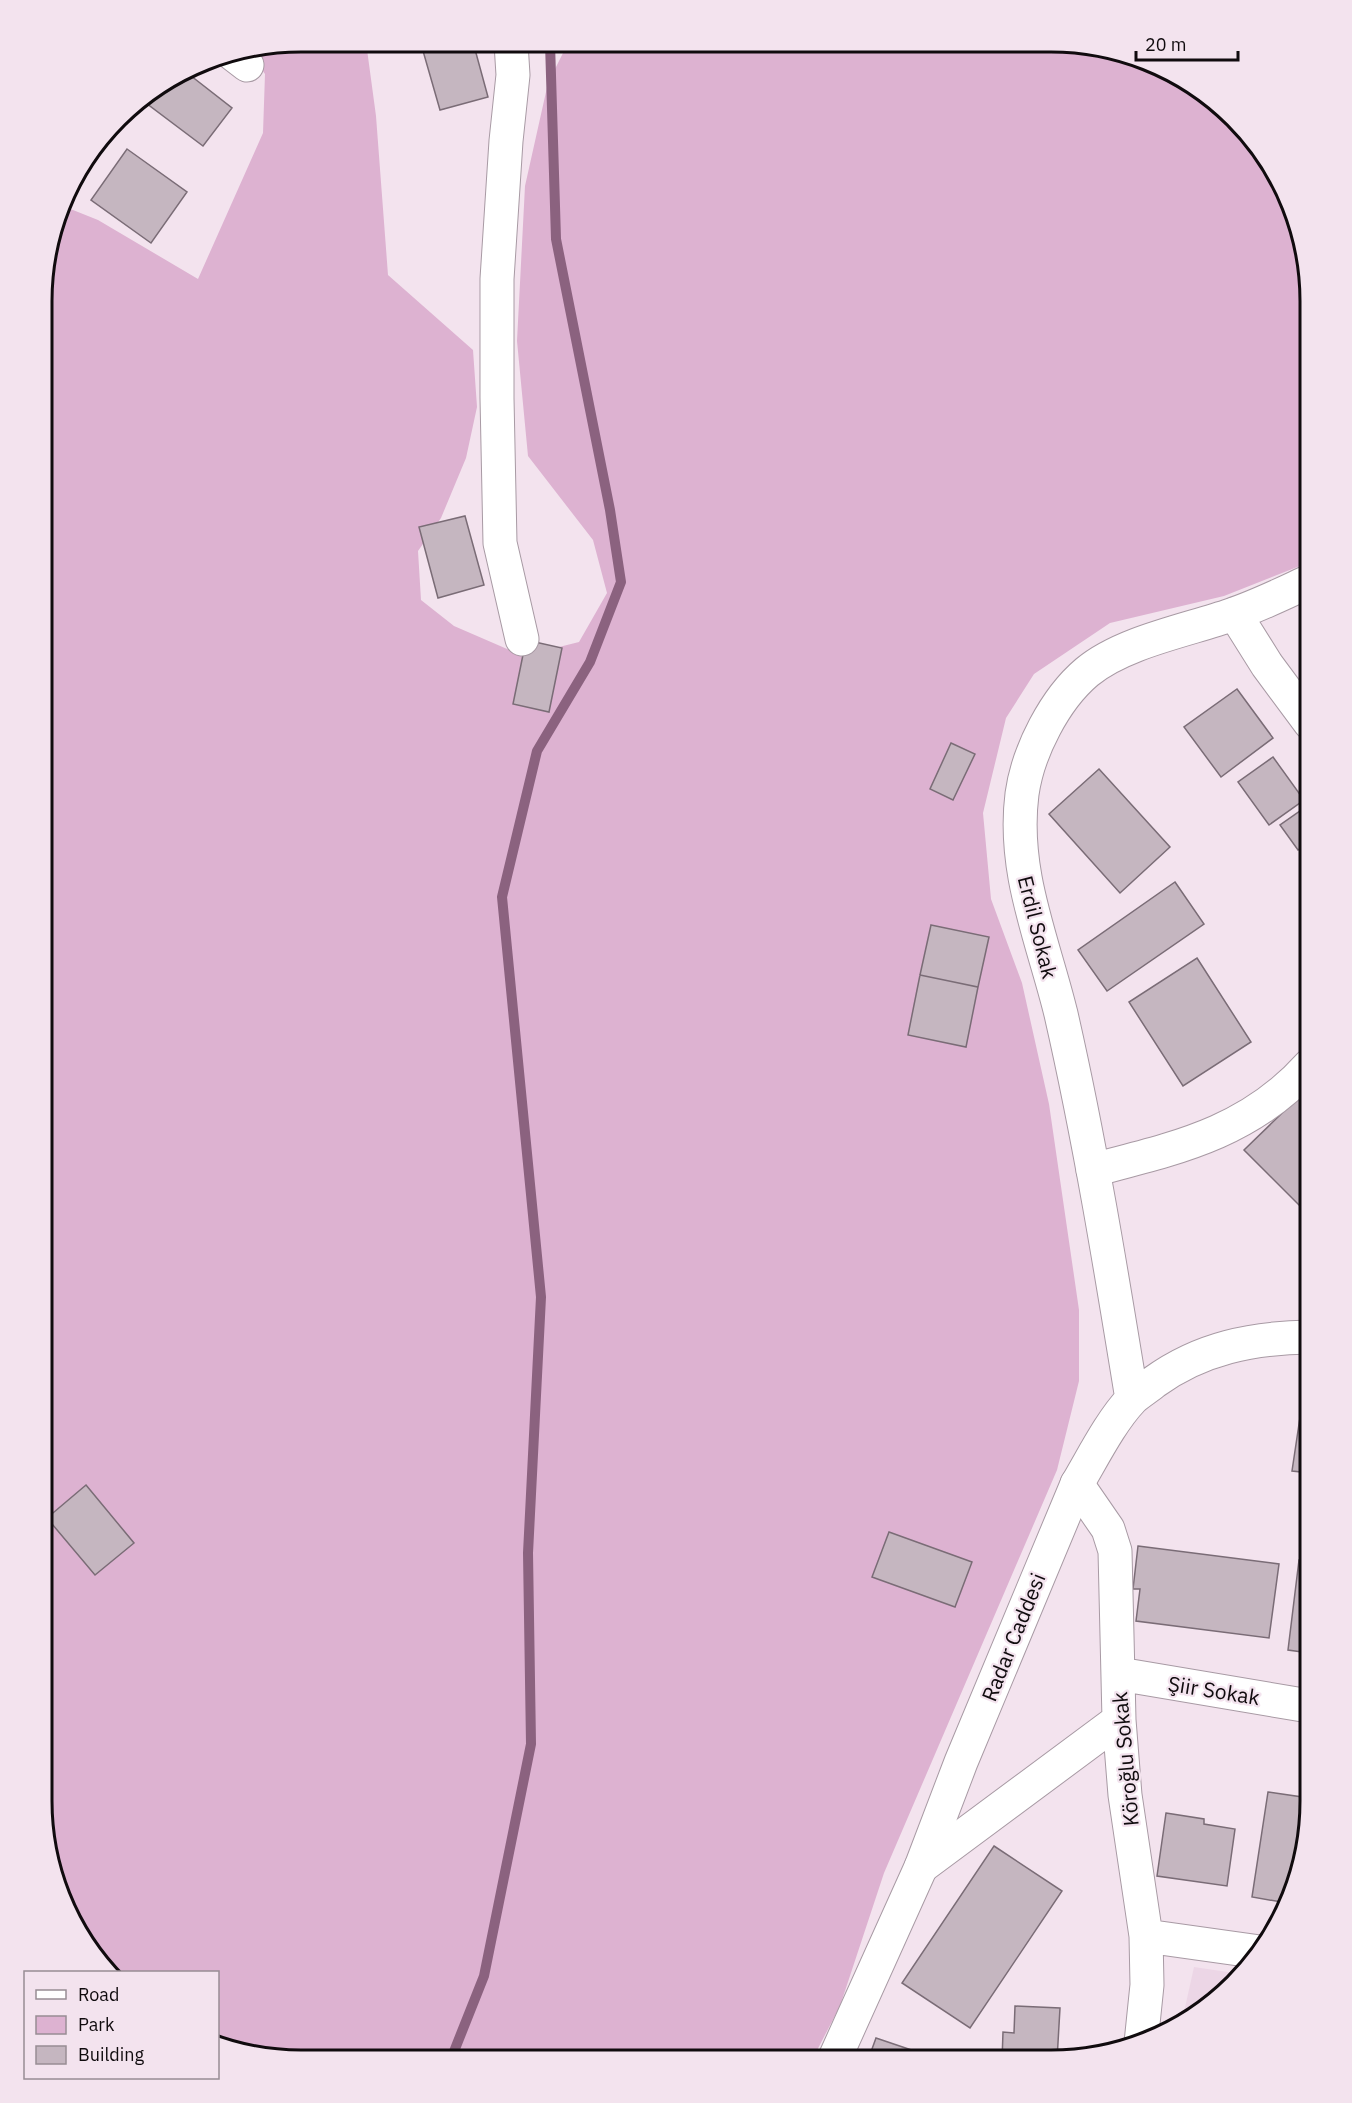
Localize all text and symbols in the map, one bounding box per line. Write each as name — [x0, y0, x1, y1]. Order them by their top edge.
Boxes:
scale bar — [1136, 24, 1238, 62]
text: 20 m — [1145, 33, 1187, 56]
street label: Erdil Sokak — [1012, 873, 1064, 981]
street label: Radar Caddesi — [975, 1569, 1051, 1705]
street label: Şiir Sokak — [1166, 1669, 1262, 1711]
street label: Köroğlu Sokak — [1105, 1691, 1145, 1827]
legend — [24, 1971, 219, 2079]
text: Road — [78, 1983, 119, 2006]
text: Park — [78, 2013, 115, 2036]
text: Building — [78, 2043, 145, 2066]

